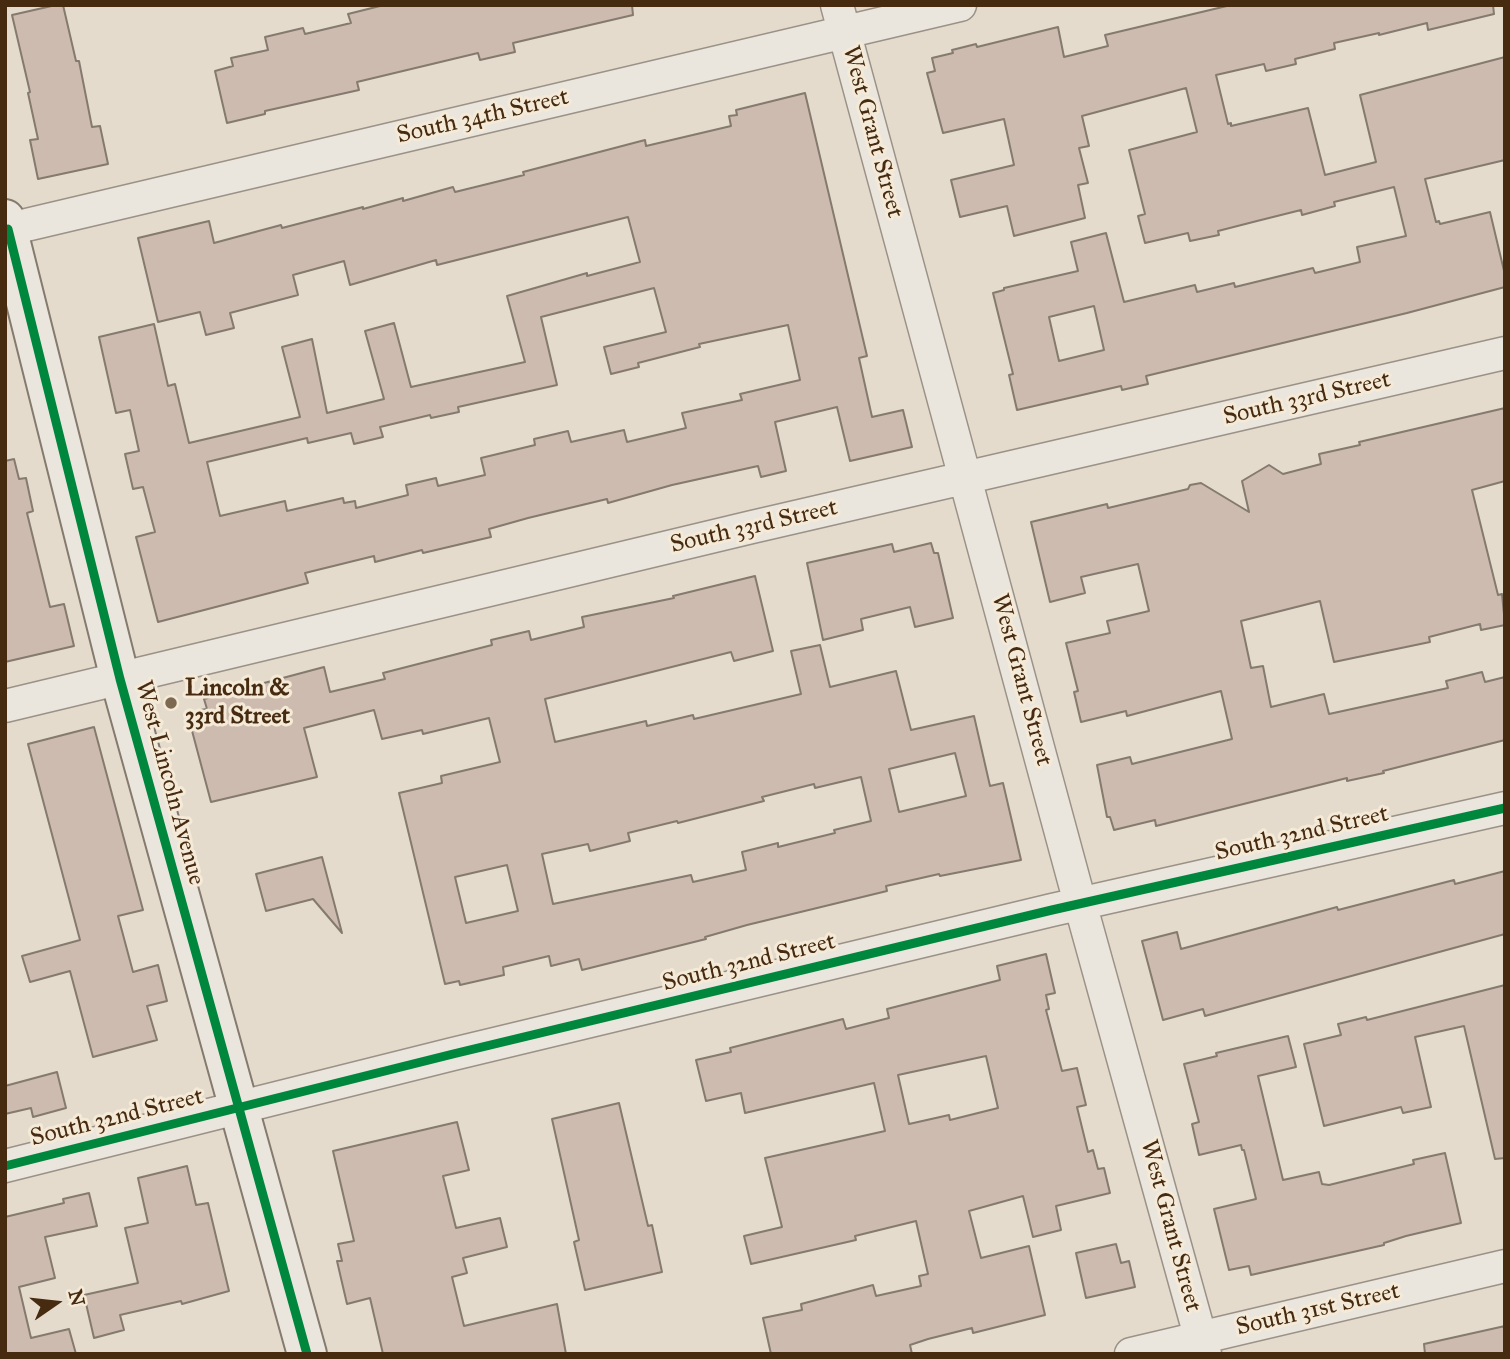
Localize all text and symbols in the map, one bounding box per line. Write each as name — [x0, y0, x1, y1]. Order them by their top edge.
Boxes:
street label: West Grant Street — [835, 43, 909, 221]
street label: South 34th Street — [394, 83, 572, 151]
street label: South 33rd Street — [1221, 366, 1393, 432]
street label: South 33rd Street — [668, 494, 840, 560]
street label: West Grant Street — [984, 591, 1058, 769]
place label: Lincoln & 33rd Street — [185, 675, 290, 731]
street label: West Lincoln Avenue — [128, 678, 210, 888]
marker: Lincoln & 33rd Street — [163, 695, 179, 711]
street label: South 32nd Street — [1212, 800, 1392, 868]
street label: South 32nd Street — [660, 928, 838, 998]
street label: South 32nd Street — [28, 1083, 206, 1153]
street label: West Grant Street — [1133, 1137, 1207, 1315]
north arrow — [21, 1268, 91, 1338]
street label: South 31st Street — [1233, 1277, 1403, 1343]
text: N — [64, 1287, 90, 1308]

